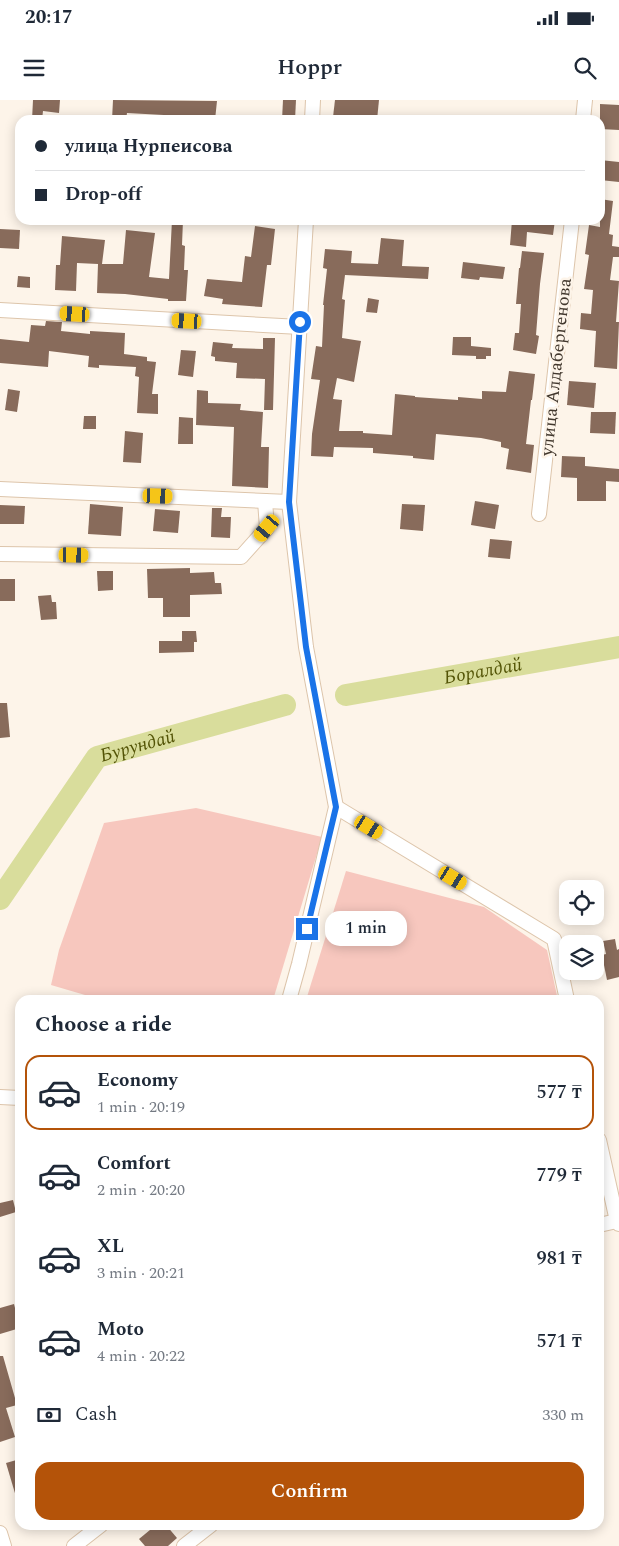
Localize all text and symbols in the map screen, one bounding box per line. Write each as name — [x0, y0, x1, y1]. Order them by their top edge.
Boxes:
text: 20:17 — [25, 3, 73, 32]
text: Hoppr — [277, 51, 342, 84]
icon: menu — [20, 54, 48, 82]
icon: search — [571, 54, 599, 82]
text: улица Нурпеисова — [65, 132, 233, 161]
text: Drop-off — [65, 180, 142, 209]
street label: улица Алдабергенова — [533, 276, 579, 458]
car — [59, 306, 90, 322]
route start — [289, 311, 311, 333]
car — [171, 313, 202, 329]
car — [142, 488, 173, 504]
car — [251, 512, 282, 544]
car — [58, 547, 89, 563]
water label: Боралдай — [442, 650, 524, 692]
water label: Бурундай — [97, 722, 178, 770]
car — [352, 813, 385, 841]
car — [436, 864, 469, 892]
map controls — [559, 880, 604, 980]
button: locate — [559, 880, 604, 925]
callout: 1 min — [324, 912, 407, 946]
text: 1 min — [345, 916, 387, 940]
route end — [296, 918, 318, 940]
button: layers — [559, 935, 604, 980]
text: Choose a ride — [35, 1008, 172, 1041]
text: Economy — [97, 1066, 178, 1095]
icon: car — [37, 1070, 82, 1115]
text: 577 ₸ — [537, 1078, 582, 1107]
text: 1 min · 20:19 — [97, 1095, 185, 1119]
text: Comfort — [97, 1149, 171, 1178]
icon: car — [37, 1153, 82, 1198]
text: 779 ₸ — [537, 1161, 582, 1190]
text: 2 min · 20:20 — [97, 1178, 185, 1202]
text: XL — [97, 1232, 124, 1261]
icon: car — [37, 1236, 82, 1281]
text: 981 ₸ — [537, 1244, 582, 1273]
text: 3 min · 20:21 — [97, 1261, 185, 1285]
text: Moto — [97, 1315, 144, 1344]
icon: car — [37, 1319, 82, 1364]
text: 571 ₸ — [537, 1327, 582, 1356]
text: 4 min · 20:22 — [97, 1344, 185, 1368]
text: Cash — [75, 1400, 117, 1429]
icon: cash — [35, 1401, 63, 1429]
text: 330 m — [542, 1403, 584, 1427]
button: Confirm — [35, 1462, 584, 1520]

